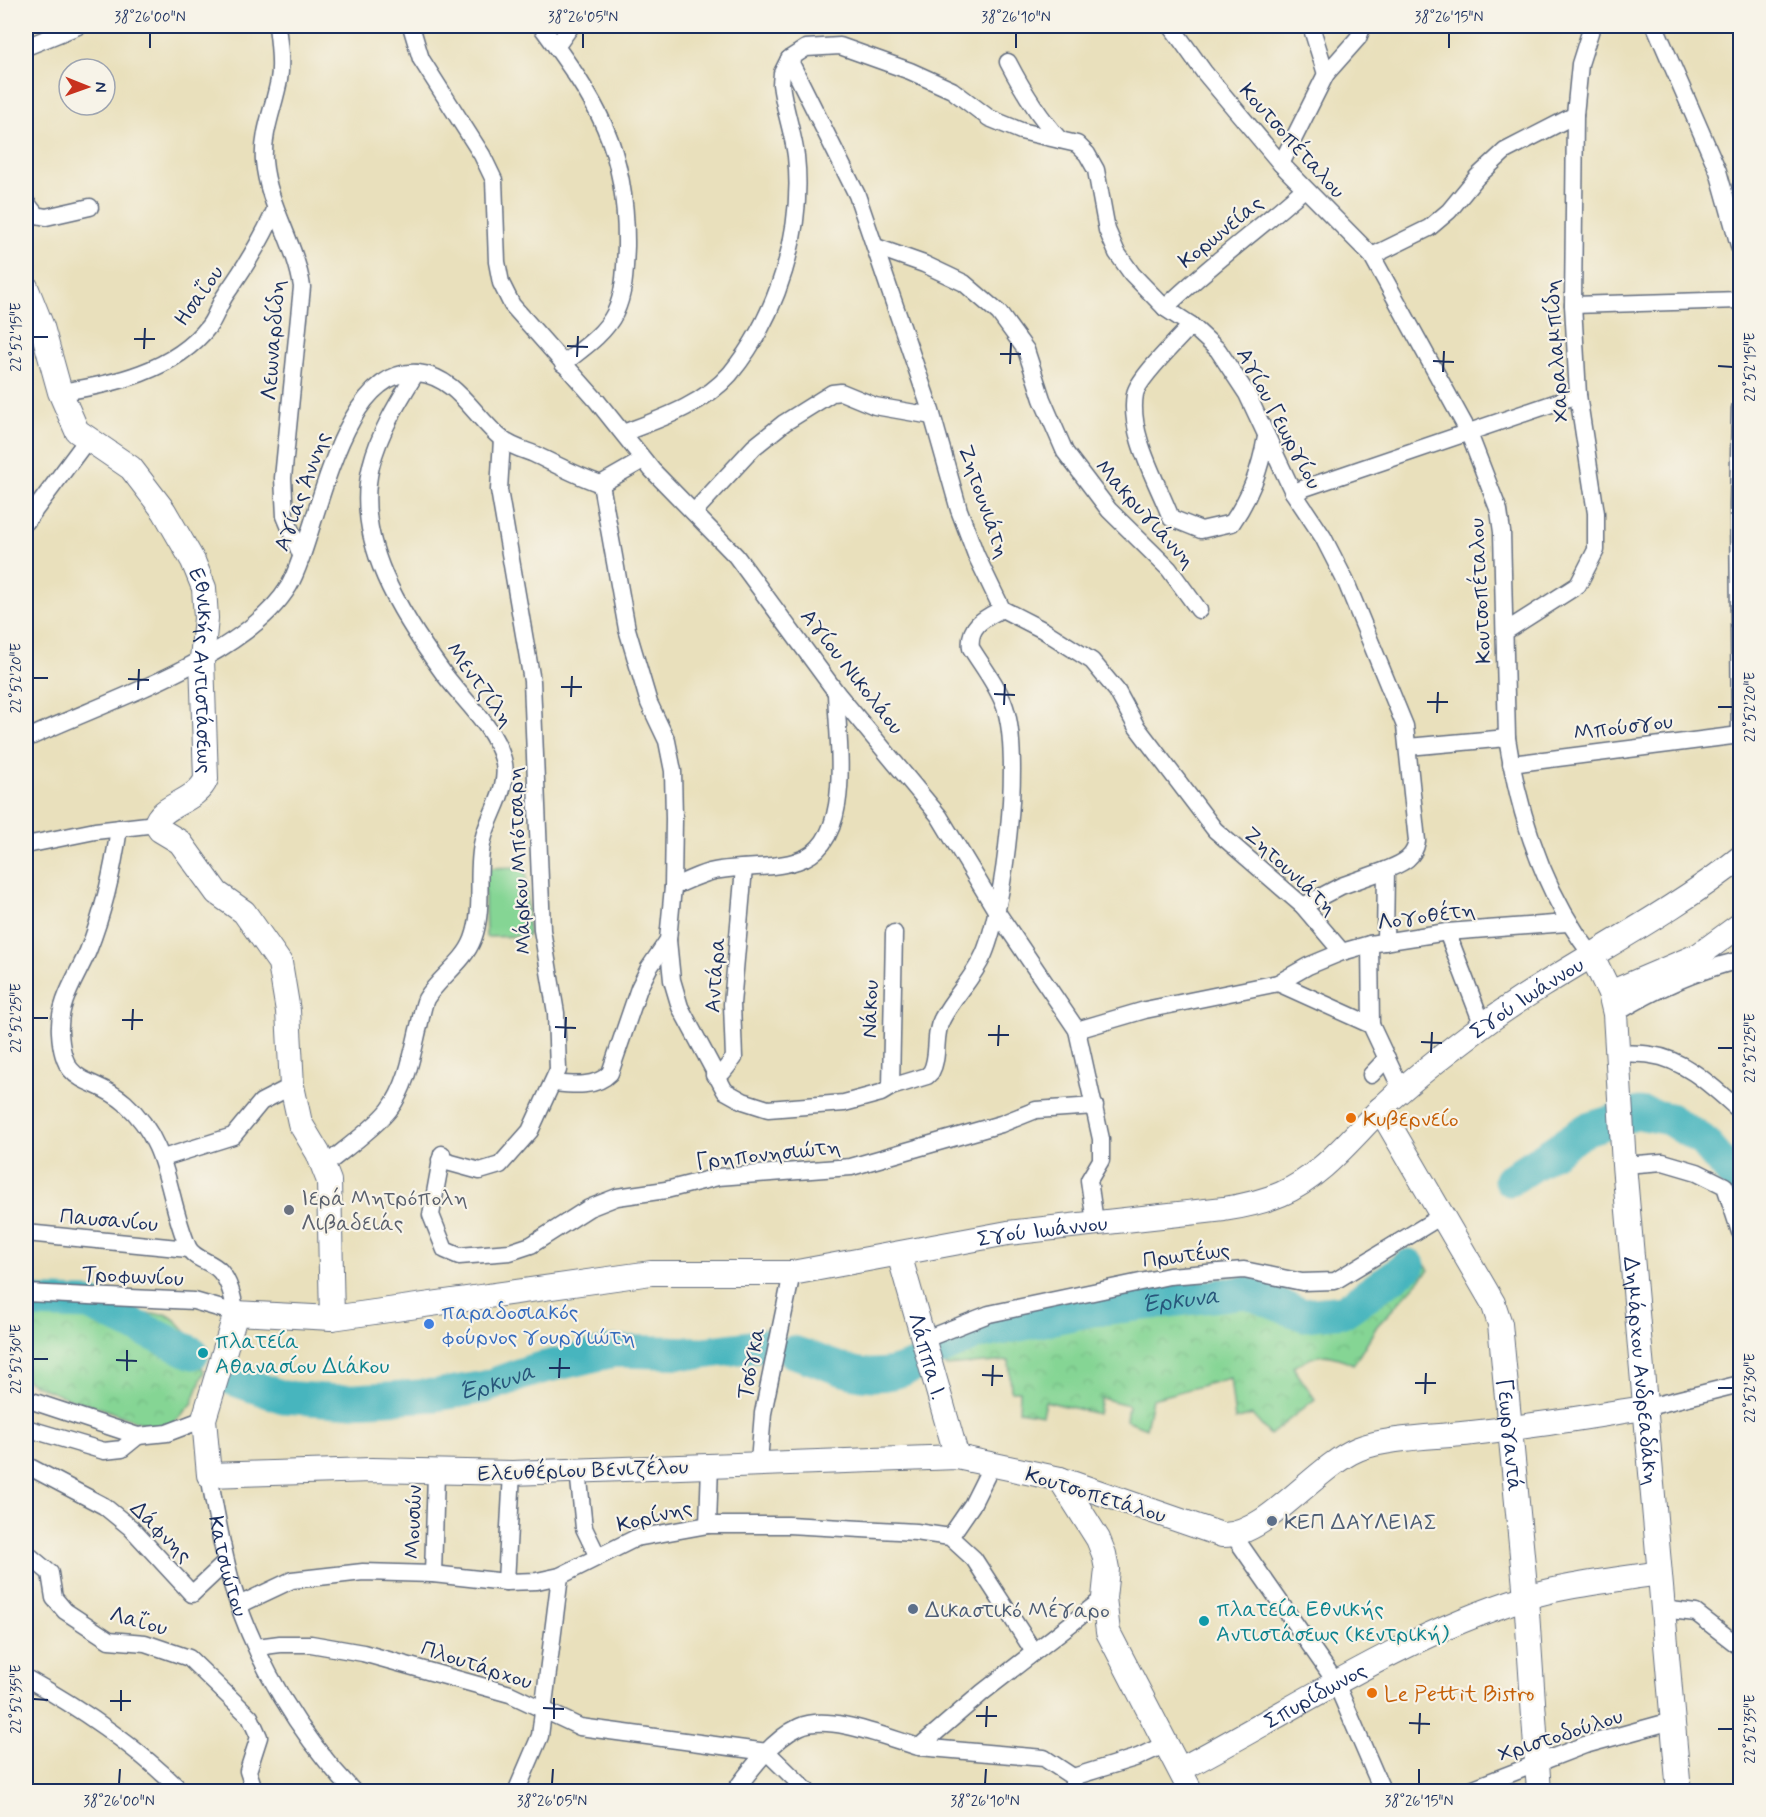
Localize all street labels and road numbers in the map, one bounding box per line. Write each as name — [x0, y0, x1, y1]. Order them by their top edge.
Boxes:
street label: Κουτσοπέταλου — [1232, 77, 1352, 205]
street label: Κορωνείας — [1173, 190, 1270, 275]
street label: Ησαΐου — [169, 260, 231, 332]
street label: Λεωναρδίδη — [256, 279, 292, 402]
street label: Χαραλαμπίδη — [1538, 279, 1576, 423]
street label: Αγίου Γεωργίου — [1229, 343, 1327, 495]
street label: Αγίας Άννης — [268, 428, 337, 555]
street label: Ζητουνιάτη — [951, 441, 1016, 562]
street label: Μακρυγιάννη — [1088, 454, 1201, 575]
street label: Κουτσοπέταλου — [1462, 517, 1499, 665]
street label: Εθνικής Αντιστάσεως — [181, 564, 218, 774]
street label: Αγίου Νικολάου — [794, 604, 909, 741]
street label: Μεντζίλη — [439, 637, 520, 733]
street label: Μπούσγου — [1572, 708, 1675, 748]
street label: Μάρκου Μπότσαρη — [501, 766, 539, 955]
street label: Ζητουνιάτη — [1237, 821, 1342, 922]
street label: Λογοθέτη — [1375, 895, 1477, 938]
street label: Αντάρα — [699, 936, 733, 1014]
street label: Σγού Ιωάννου — [1465, 951, 1590, 1046]
street label: Νάκου — [856, 979, 886, 1039]
street label: Γρηπονησιώτη — [694, 1133, 842, 1177]
street label: Παυσανίου — [58, 1203, 159, 1239]
street label: Σγού Ιωάννου — [975, 1210, 1109, 1254]
street label: Πρωτέως — [1141, 1236, 1231, 1275]
street label: Δημάρχου Ανδρεαδάκη — [1616, 1255, 1664, 1487]
street label: Τροφωνίου — [81, 1260, 184, 1294]
street label: Λάππα Ι. — [901, 1310, 952, 1403]
street label: Τσόγκα — [731, 1325, 773, 1402]
street label: Γεωργαντά — [1489, 1377, 1528, 1493]
street label: Ελευθέριου Βενιζέλου — [477, 1452, 689, 1489]
street label: Κουτσοπετάλου — [1022, 1461, 1169, 1531]
street label: Μουσών — [399, 1484, 429, 1560]
street label: Κορίνης — [614, 1494, 695, 1540]
street label: Δάφνης — [124, 1495, 198, 1569]
street label: Κατσιώτου — [201, 1514, 254, 1621]
street label: Λαΐου — [107, 1601, 171, 1643]
street label: Πλουτάρχου — [417, 1635, 536, 1697]
street label: Σπυρίδωνος — [1260, 1657, 1372, 1736]
street label: Χριστοδούλου — [1495, 1703, 1627, 1769]

